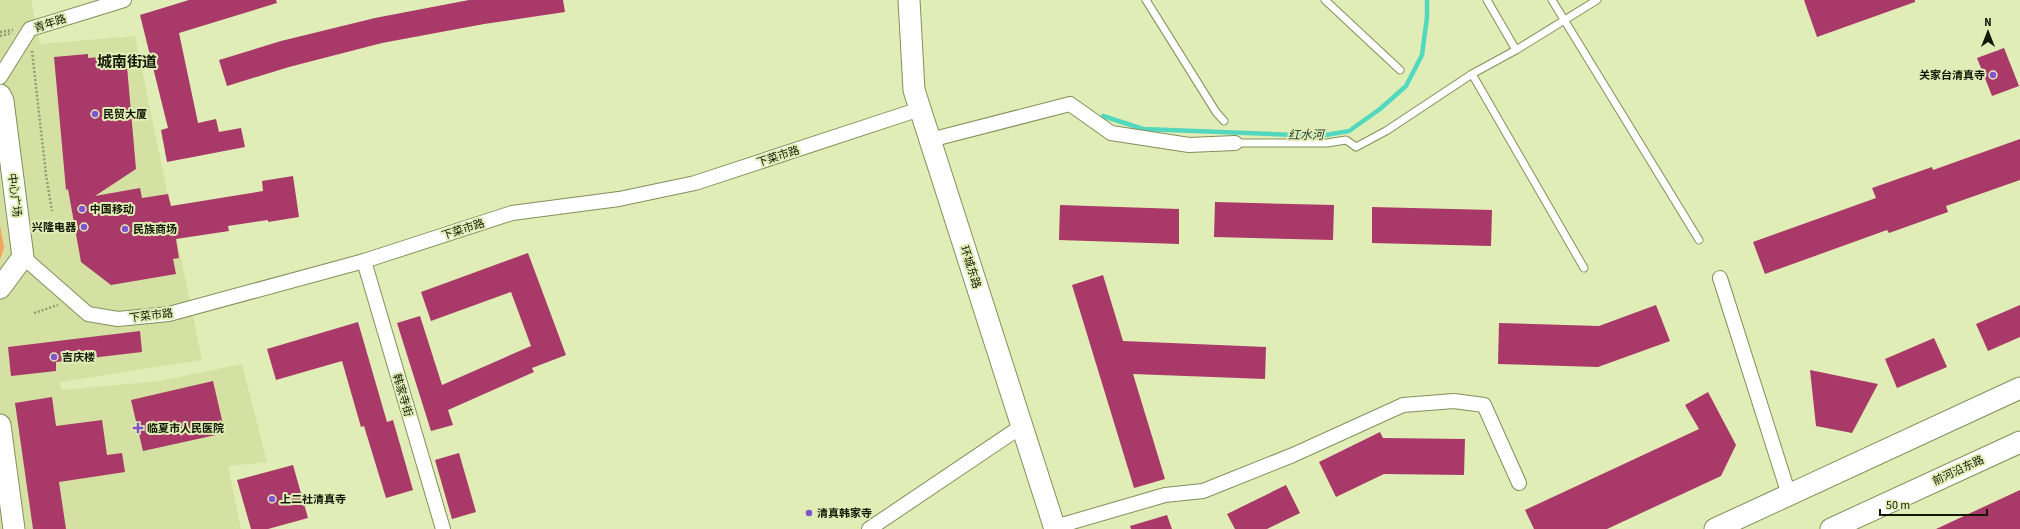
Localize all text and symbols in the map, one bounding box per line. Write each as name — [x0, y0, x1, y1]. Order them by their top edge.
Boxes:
street label: 青年路 — [32, 11, 68, 36]
north arrow — [1968, 12, 2008, 52]
text: N — [1984, 15, 1992, 30]
district label: 城南街道 — [97, 52, 157, 73]
place label: 关家台清真寺 — [1919, 68, 1985, 83]
marker: 关家台清真寺 — [1988, 70, 1998, 80]
place label: 民贸大厦 — [103, 107, 147, 122]
marker: 民贸大厦 — [90, 109, 100, 119]
water label: 红水河 — [1288, 127, 1326, 144]
street label: 下菜市路 — [755, 143, 801, 170]
street label: 中心广场 — [4, 172, 25, 218]
place label: 中国移动 — [90, 202, 134, 217]
marker: 中国移动 — [77, 204, 87, 214]
street label: 下菜市路 — [440, 216, 486, 243]
place label: 兴隆电器 — [32, 220, 77, 235]
marker: 兴隆电器 — [79, 222, 89, 232]
place label: 民族商场 — [133, 222, 177, 237]
marker: 民族商场 — [120, 224, 130, 234]
street label: 环城东路 — [957, 244, 984, 290]
street label: 下菜市路 — [128, 305, 174, 326]
place label: 吉庆楼 — [62, 350, 95, 365]
marker: 吉庆楼 — [49, 352, 59, 362]
street label: 韩家寺街 — [389, 372, 416, 418]
place label: 临夏市人民医院 — [147, 421, 224, 436]
marker: 临夏市人民医院 — [132, 422, 144, 434]
street label: 前河沿东路 — [1930, 452, 1986, 489]
scale bar — [1880, 491, 1987, 517]
place label: 上二社清真寺 — [280, 492, 346, 507]
marker: 上二社清真寺 — [267, 494, 277, 504]
text: 50 m — [1886, 497, 1910, 514]
place label: 清真韩家寺 — [817, 506, 872, 521]
marker: 清真韩家寺 — [804, 508, 814, 518]

